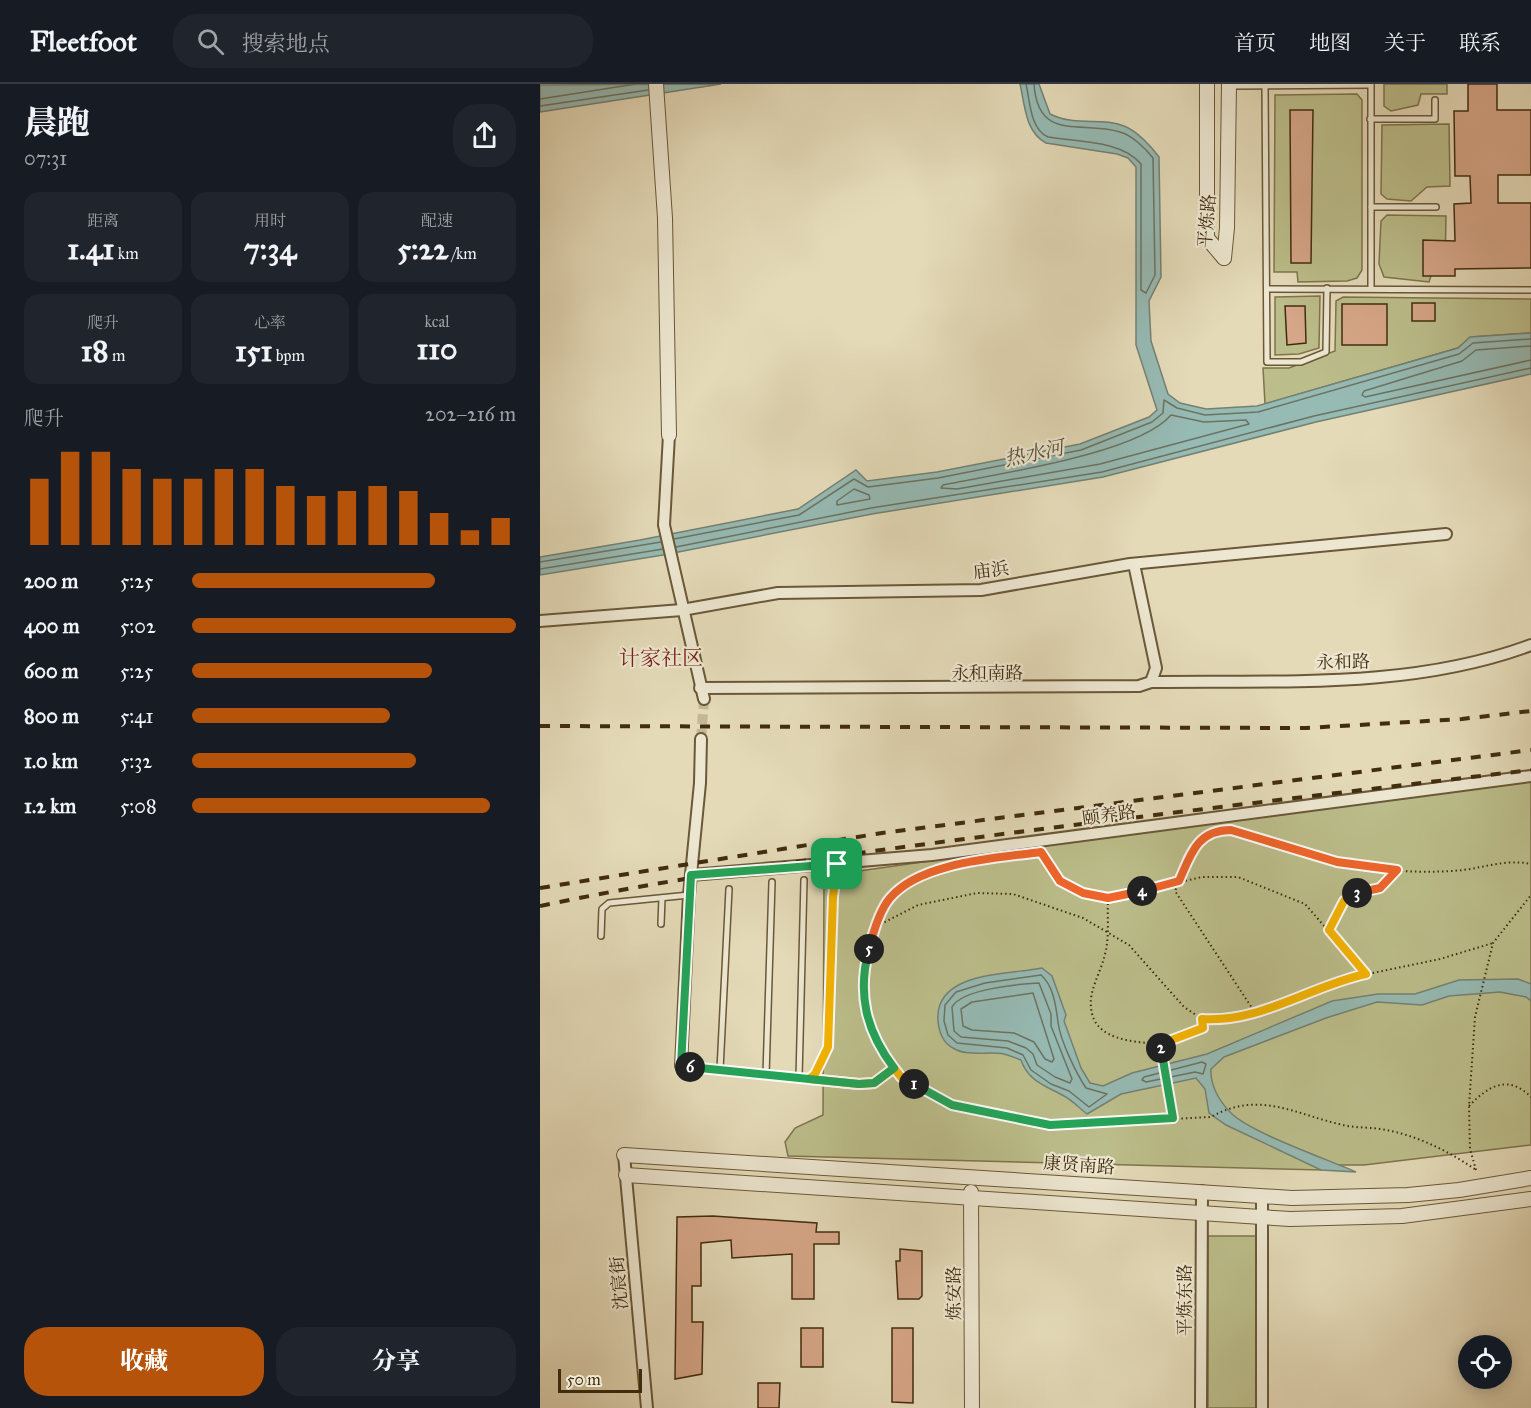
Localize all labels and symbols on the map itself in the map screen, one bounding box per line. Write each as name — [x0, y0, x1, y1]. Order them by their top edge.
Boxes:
street label: 平炼路 — [1194, 193, 1220, 249]
water label: 热水河 — [1002, 434, 1069, 471]
street label: 庙浜 — [972, 557, 1010, 583]
district label: 计家社区 — [619, 645, 703, 671]
street label: 永和路 — [1316, 651, 1370, 673]
street label: 永和南路 — [951, 662, 1023, 684]
street label: 颐养路 — [1081, 800, 1137, 830]
pin — [811, 838, 862, 889]
pin: 4 — [1127, 876, 1157, 906]
pin: 3 — [1342, 878, 1372, 908]
pin: 5 — [854, 934, 884, 964]
pin: 2 — [1146, 1033, 1176, 1063]
pin: 6 — [675, 1052, 705, 1082]
pin: 1 — [899, 1069, 929, 1099]
street label: 康贤南路 — [1042, 1152, 1116, 1178]
street label: 沈宸街 — [606, 1255, 632, 1311]
street label: 平炼东路 — [1174, 1264, 1196, 1336]
street label: 炼安路 — [943, 1266, 965, 1320]
scale bar — [558, 1366, 642, 1394]

